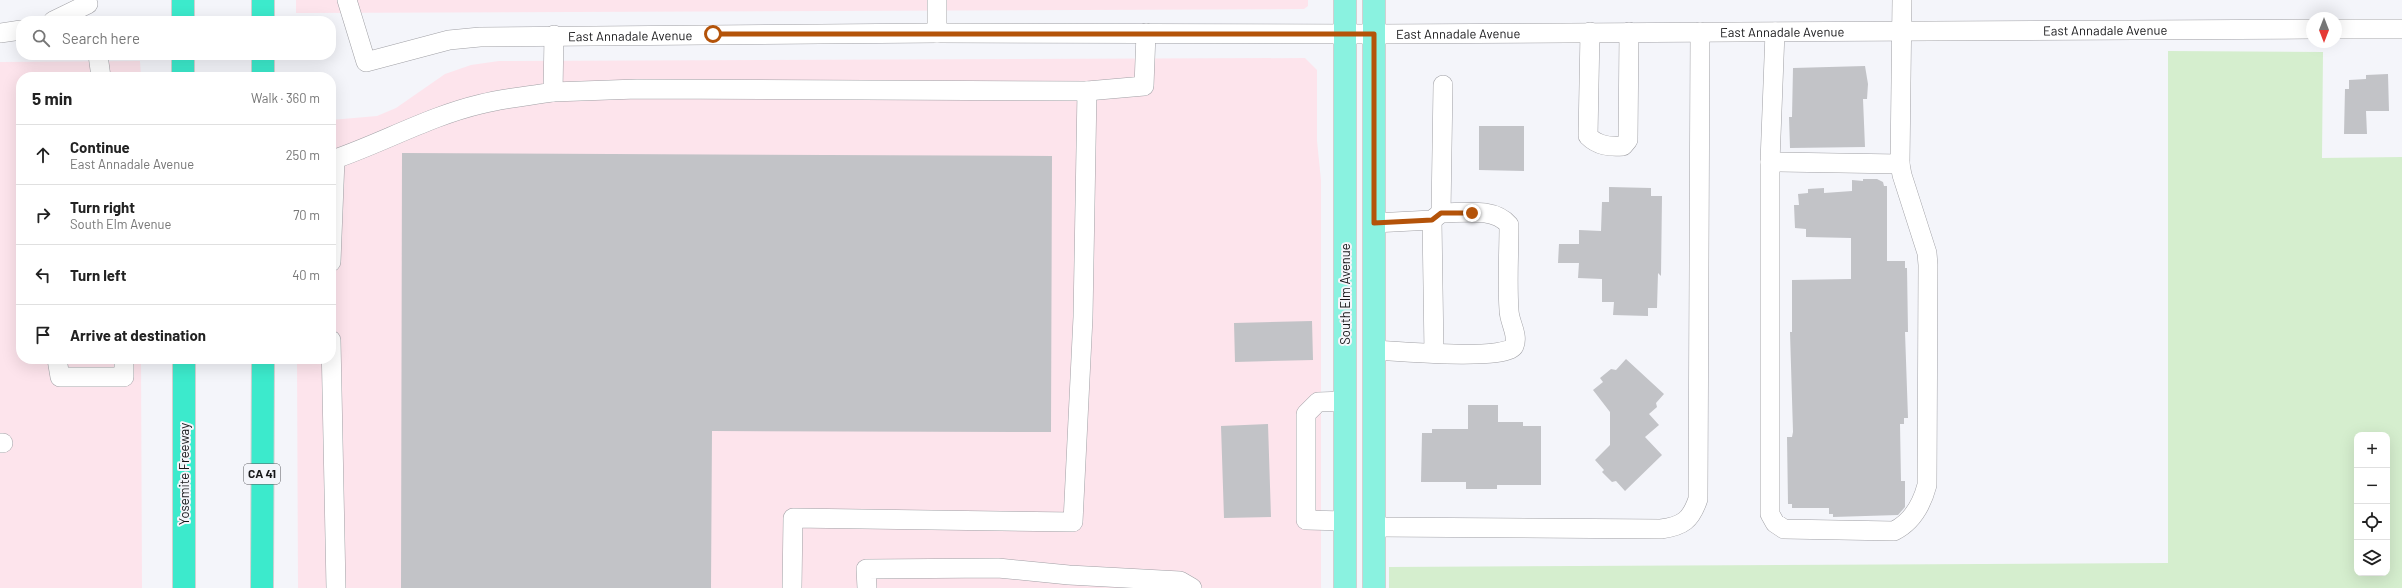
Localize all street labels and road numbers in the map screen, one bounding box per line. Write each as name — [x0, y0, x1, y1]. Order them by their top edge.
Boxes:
street label: East Annadale Avenue — [2043, 22, 2167, 38]
street label: East Annadale Avenue — [1720, 23, 1844, 40]
street label: East Annadale Avenue — [1396, 25, 1520, 42]
street label: East Annadale Avenue — [568, 27, 692, 44]
street label: South Elm Avenue — [1337, 243, 1353, 345]
street label: Yosemite Freeway — [176, 423, 192, 525]
road number: CA 41 — [244, 464, 280, 484]

